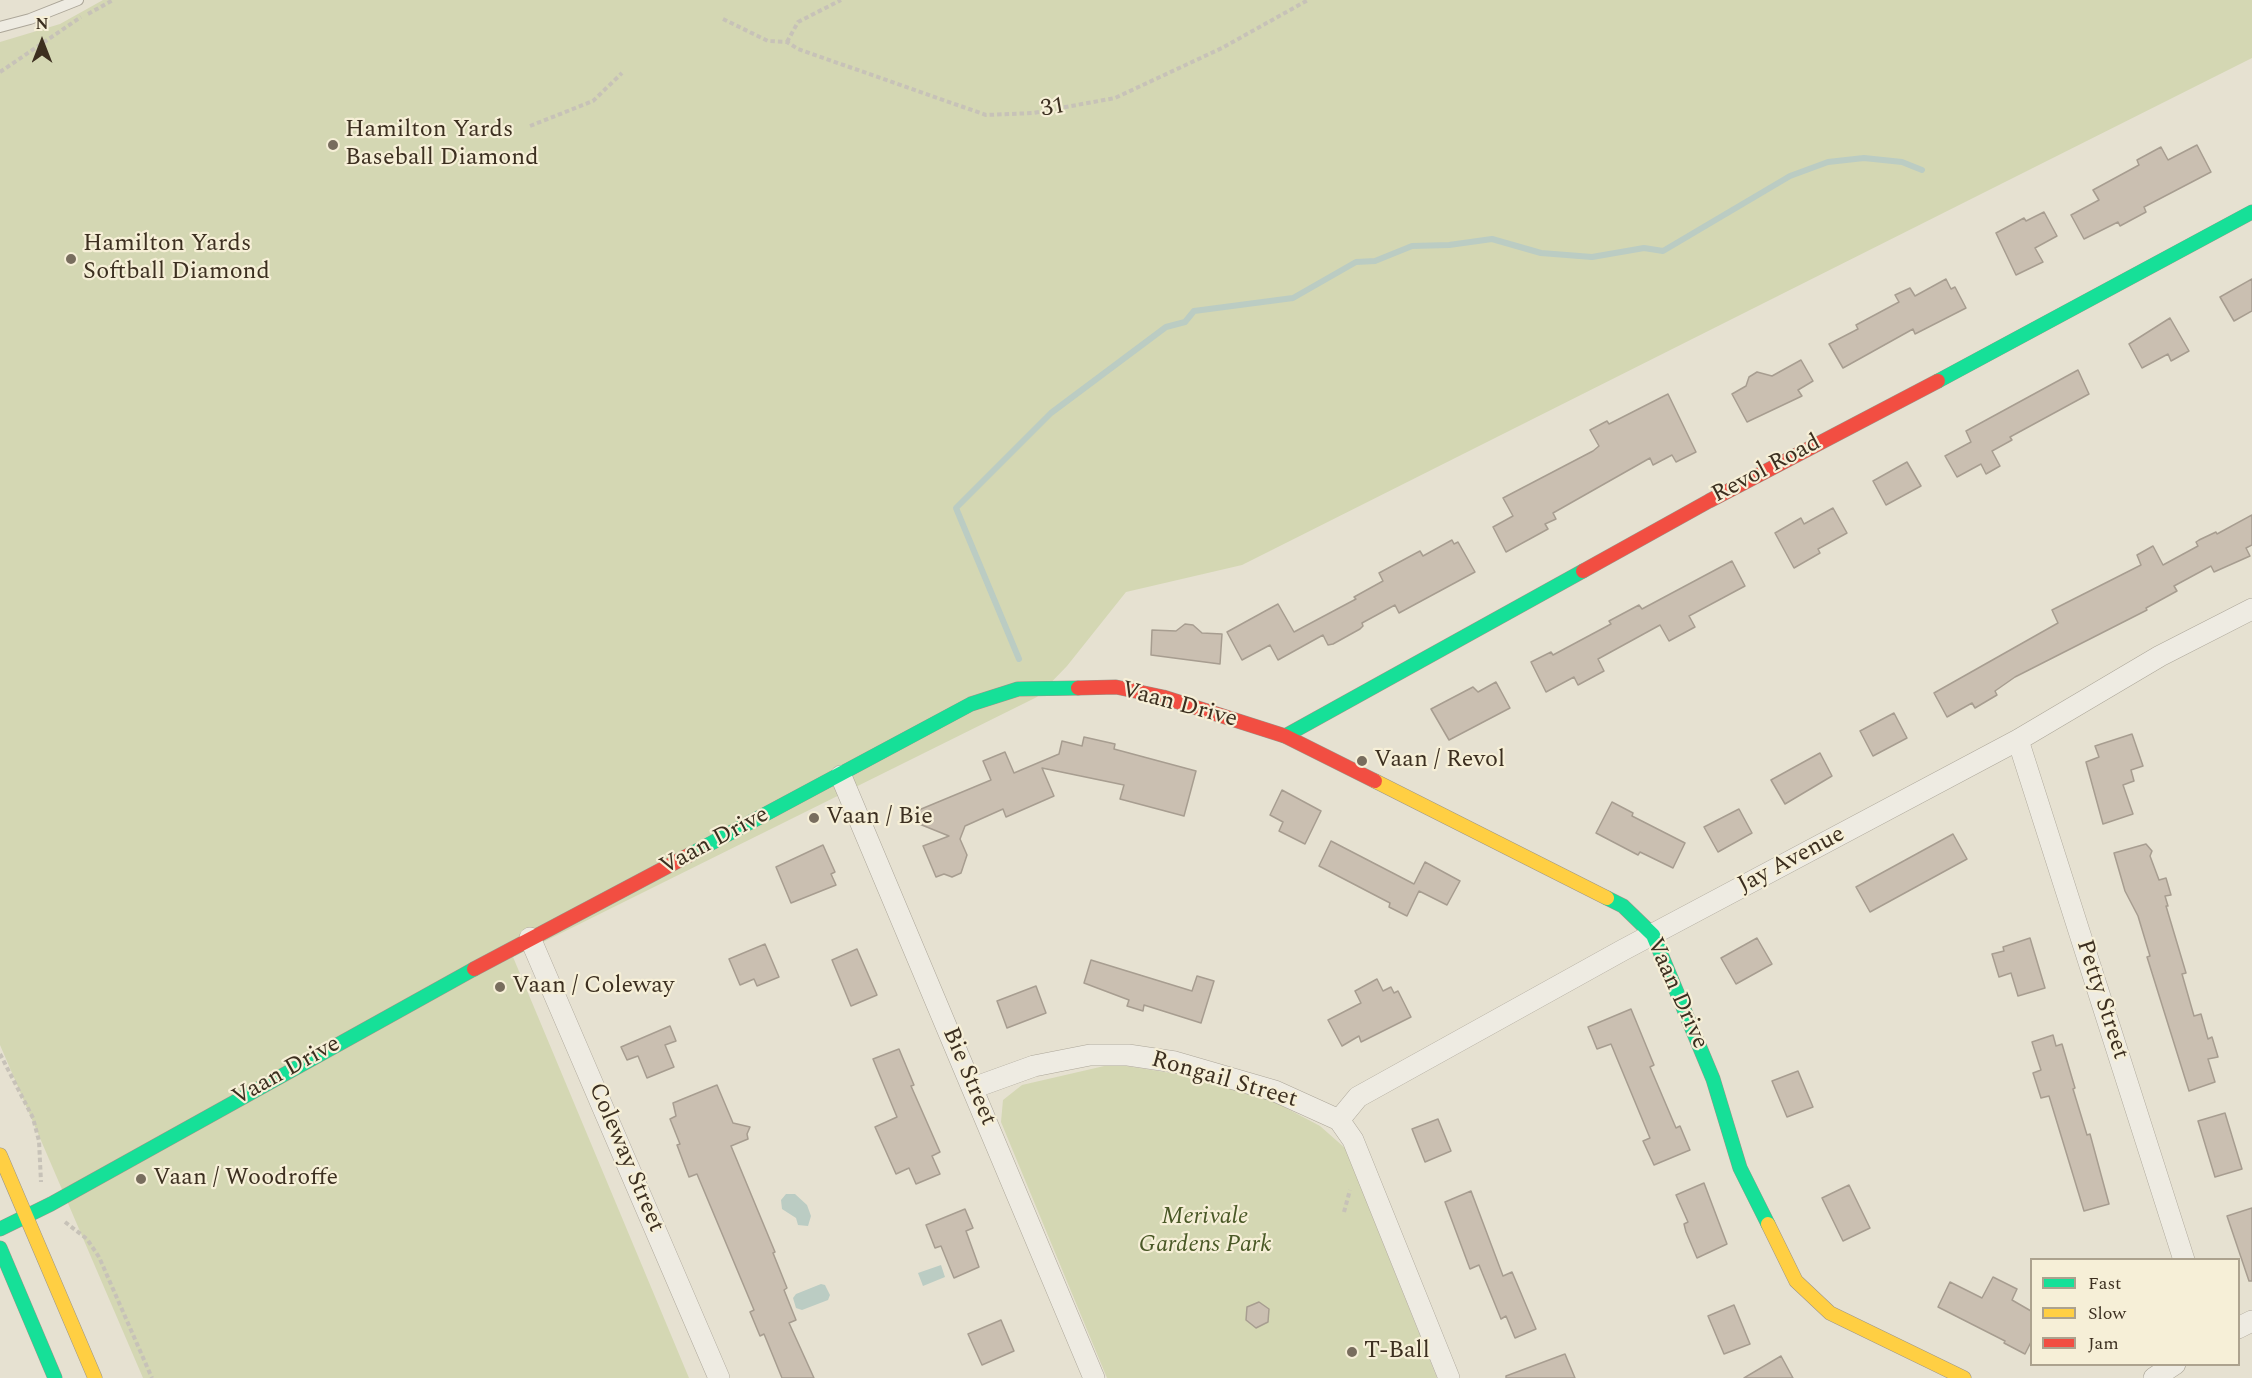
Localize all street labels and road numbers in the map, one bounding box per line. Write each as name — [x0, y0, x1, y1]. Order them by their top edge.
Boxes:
street label: 31 — [1039, 93, 1067, 125]
street label: Revol Road — [1708, 429, 1826, 511]
street label: Vaan Drive — [1118, 677, 1240, 735]
street label: Vaan Drive — [656, 801, 774, 883]
street label: Jay Avenue — [1734, 821, 1850, 901]
street label: Vaan Drive — [1639, 934, 1713, 1054]
street label: Petty Street — [2068, 937, 2134, 1063]
street label: Bie Street — [934, 1024, 1002, 1130]
street label: Vaan Drive — [228, 1031, 346, 1113]
street label: Rongail Street — [1148, 1046, 1300, 1116]
street label: Coleway Street — [581, 1079, 669, 1237]

